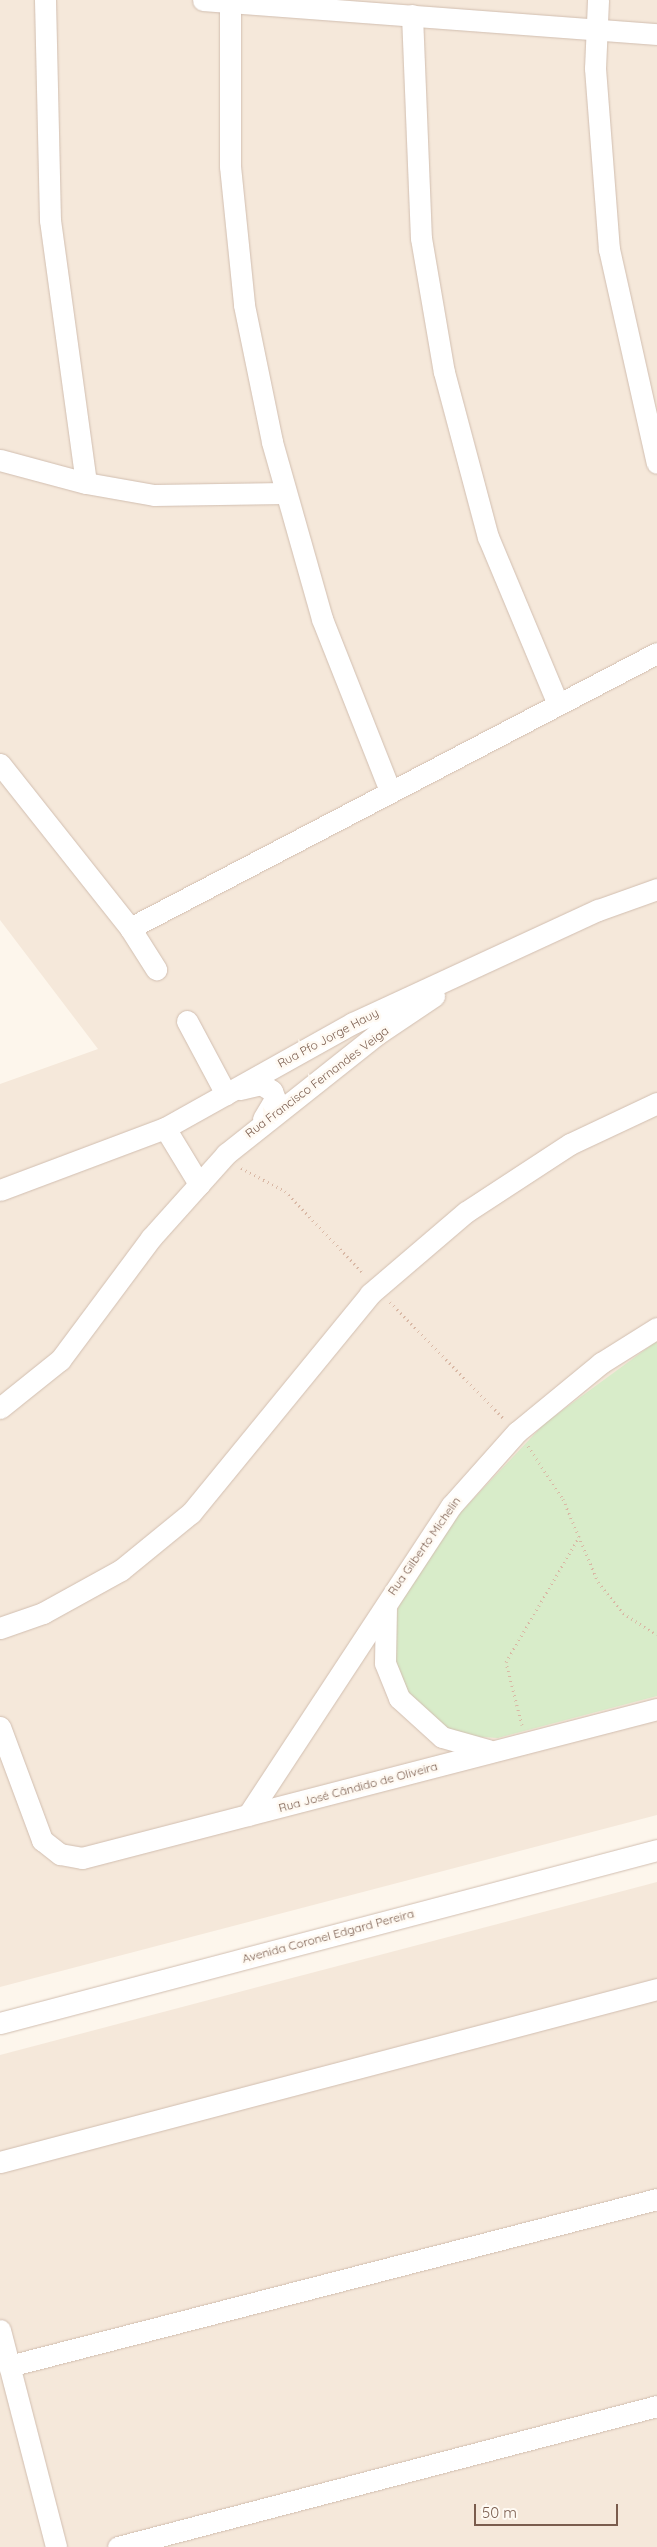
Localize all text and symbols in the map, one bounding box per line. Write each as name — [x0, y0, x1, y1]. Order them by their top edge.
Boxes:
street label: Rua Pfo Jorge Hauy — [275, 1005, 381, 1071]
street label: Rua Francisco Fernandes Veiga — [243, 1023, 391, 1141]
street label: Rua Gilberto Michelin — [385, 1494, 463, 1598]
street label: Rua José Cândido de Oliveira — [277, 1759, 439, 1815]
street label: Avenida Coronel Edgard Pereira — [241, 1906, 415, 1966]
scale bar — [477, 2494, 621, 2526]
text: 50 m — [482, 2503, 517, 2522]

